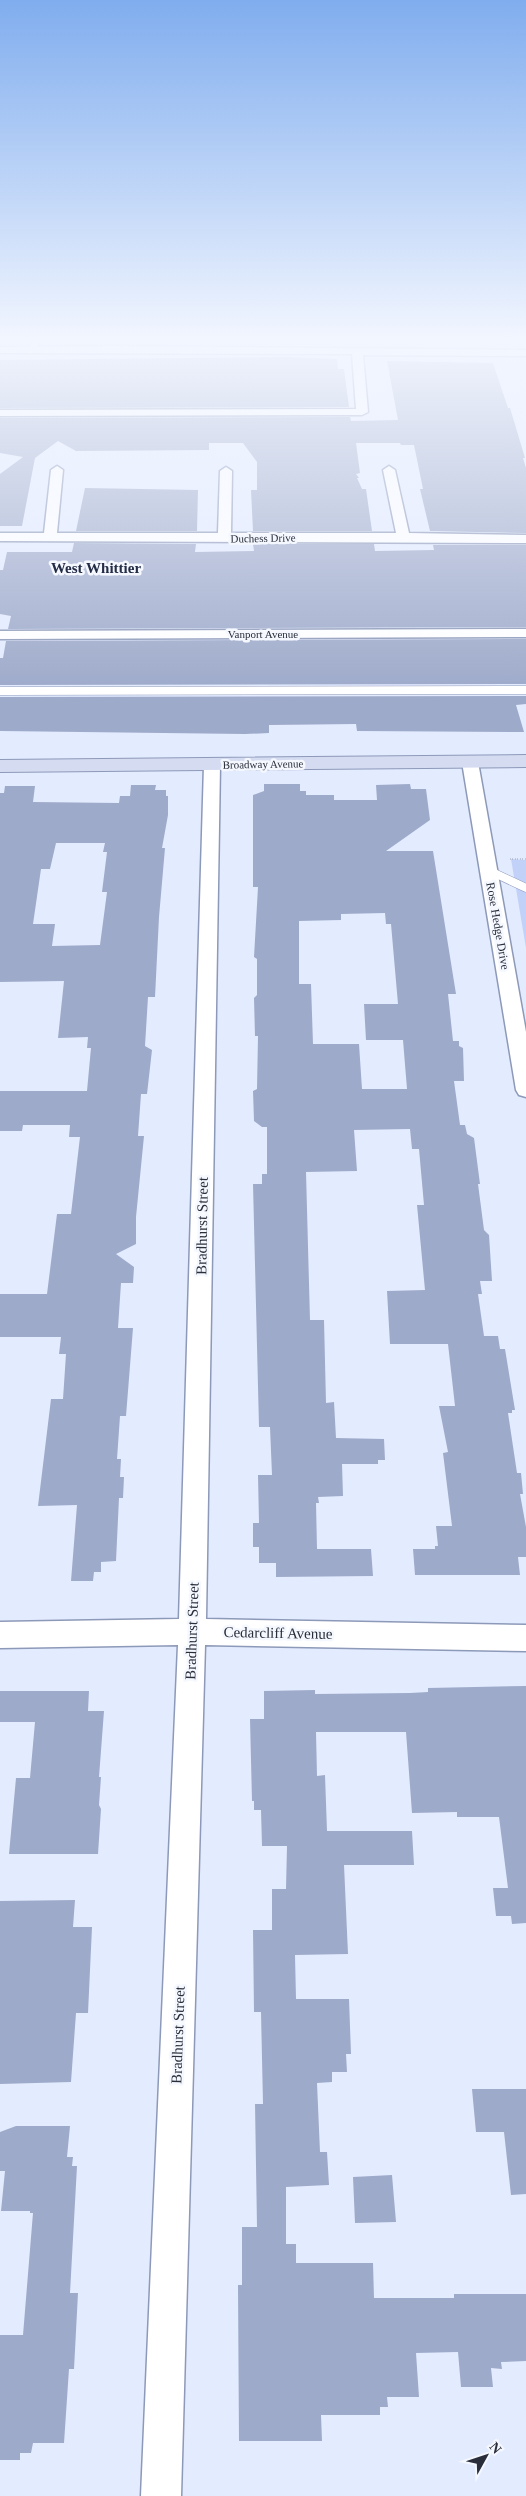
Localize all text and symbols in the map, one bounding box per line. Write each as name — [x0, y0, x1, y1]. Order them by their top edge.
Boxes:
street label: Duchess Drive — [230, 531, 296, 545]
district label: West Whittier — [51, 560, 141, 576]
street label: Vanport Avenue — [228, 628, 298, 640]
street label: Broadway Avenue — [223, 757, 304, 771]
street label: Rose Hedge Drive — [483, 881, 513, 971]
street label: Bradhurst Street — [193, 1176, 211, 1275]
street label: Bradhurst Street — [182, 1581, 202, 1680]
street label: Cedarcliff Avenue — [223, 1624, 333, 1642]
street label: Bradhurst Street — [168, 1985, 188, 2084]
north arrow — [461, 2431, 511, 2481]
text: N — [487, 2439, 505, 2457]

